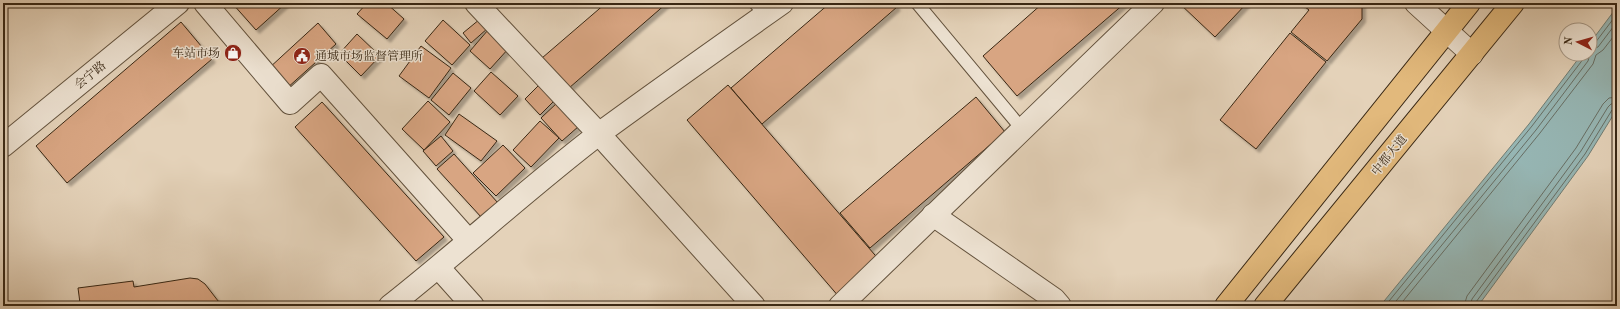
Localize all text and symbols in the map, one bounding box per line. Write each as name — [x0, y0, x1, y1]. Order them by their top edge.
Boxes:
north arrow — [1558, 22, 1598, 62]
text: N — [1564, 36, 1576, 46]
shop icon: 车站市场 — [223, 43, 243, 63]
place label: 车站市场 — [172, 46, 220, 60]
public building icon: 通城市场监督管理所 — [292, 46, 312, 66]
place label: 通城市场监督管理所 — [315, 49, 423, 63]
street label: 会宁路 — [72, 58, 108, 92]
street label: 中都大道 — [1368, 132, 1410, 178]

